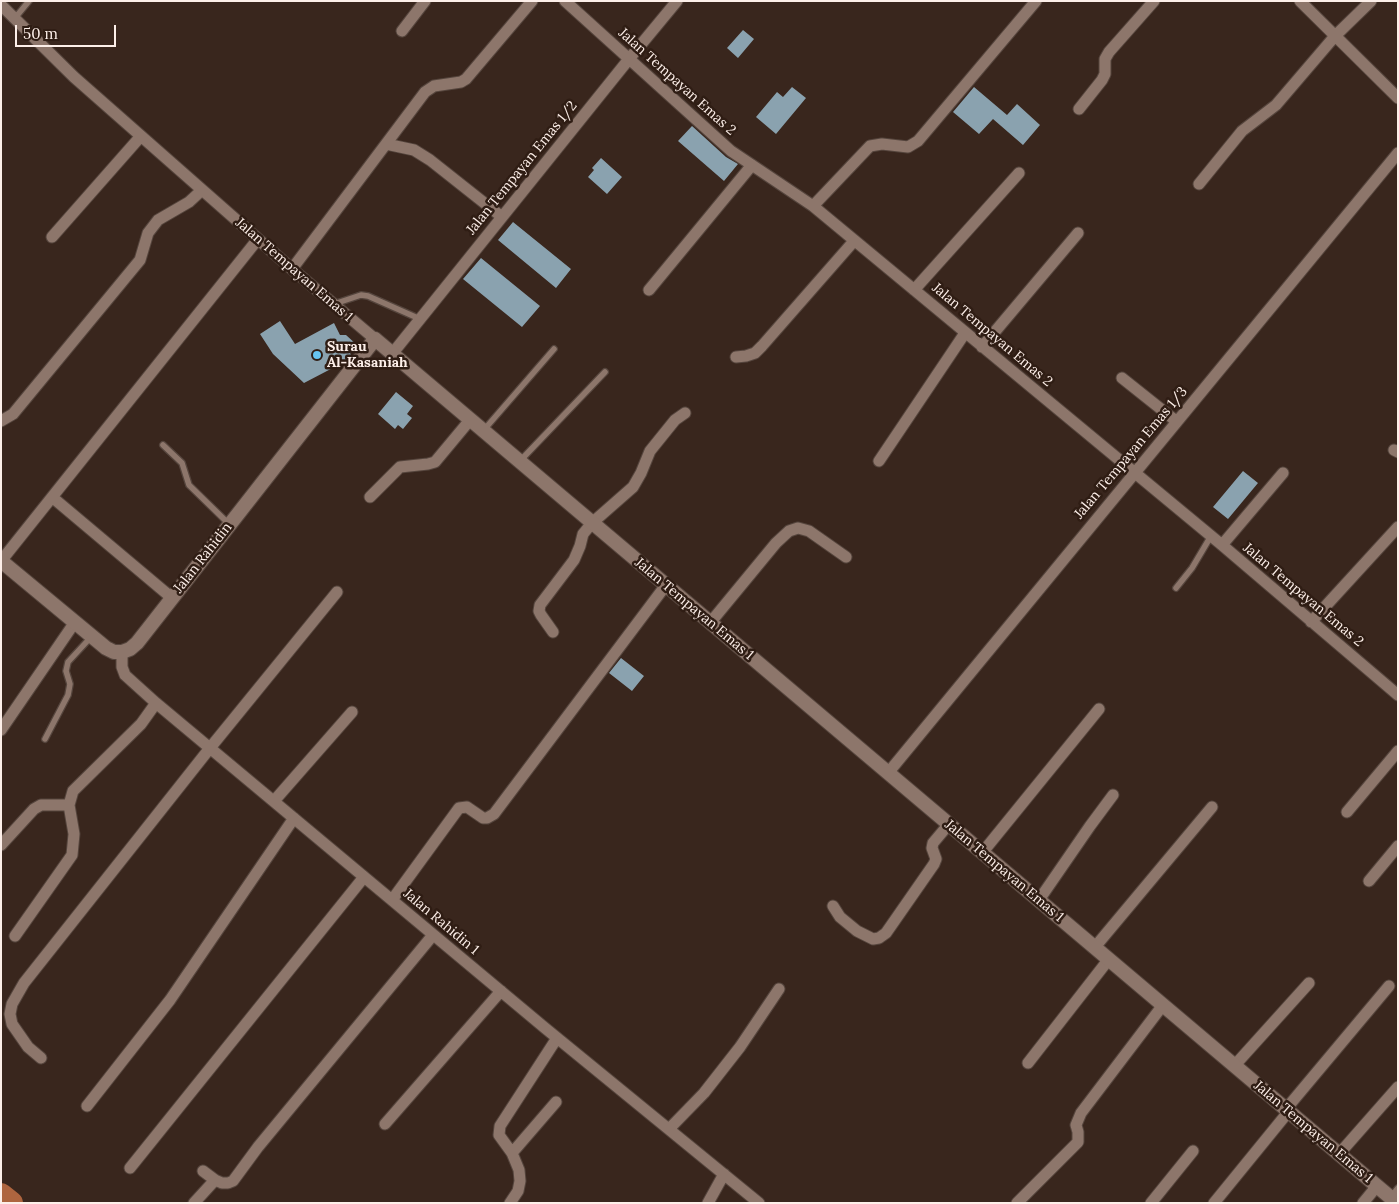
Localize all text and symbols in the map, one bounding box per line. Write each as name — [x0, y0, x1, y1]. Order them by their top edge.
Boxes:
scale bar — [18, 15, 119, 47]
text: 50 m — [23, 24, 58, 43]
street label: Jalan Tempayan Emas 2 — [615, 25, 739, 139]
street label: Jalan Tempayan Emas 1/2 — [463, 98, 581, 238]
street label: Jalan Tempayan Emas 1 — [232, 215, 356, 325]
street label: Jalan Tempayan Emas 2 — [928, 280, 1056, 390]
place label: Surau Al-Kasaniah — [327, 339, 408, 372]
marker: Surau Al-Kasaniah — [311, 349, 323, 361]
street label: Jalan Tempayan Emas 1/3 — [1071, 384, 1191, 522]
street label: Jalan Rahidin — [170, 520, 236, 596]
street label: Jalan Tempayan Emas 2 — [1239, 540, 1367, 650]
street label: Jalan Tempayan Emas 1 — [631, 554, 757, 664]
street label: Jalan Tempayan Emas 1 — [941, 816, 1067, 926]
street label: Jalan Rahidin 1 — [400, 886, 482, 958]
street label: Jalan Tempayan Emas 1 — [1250, 1077, 1376, 1187]

